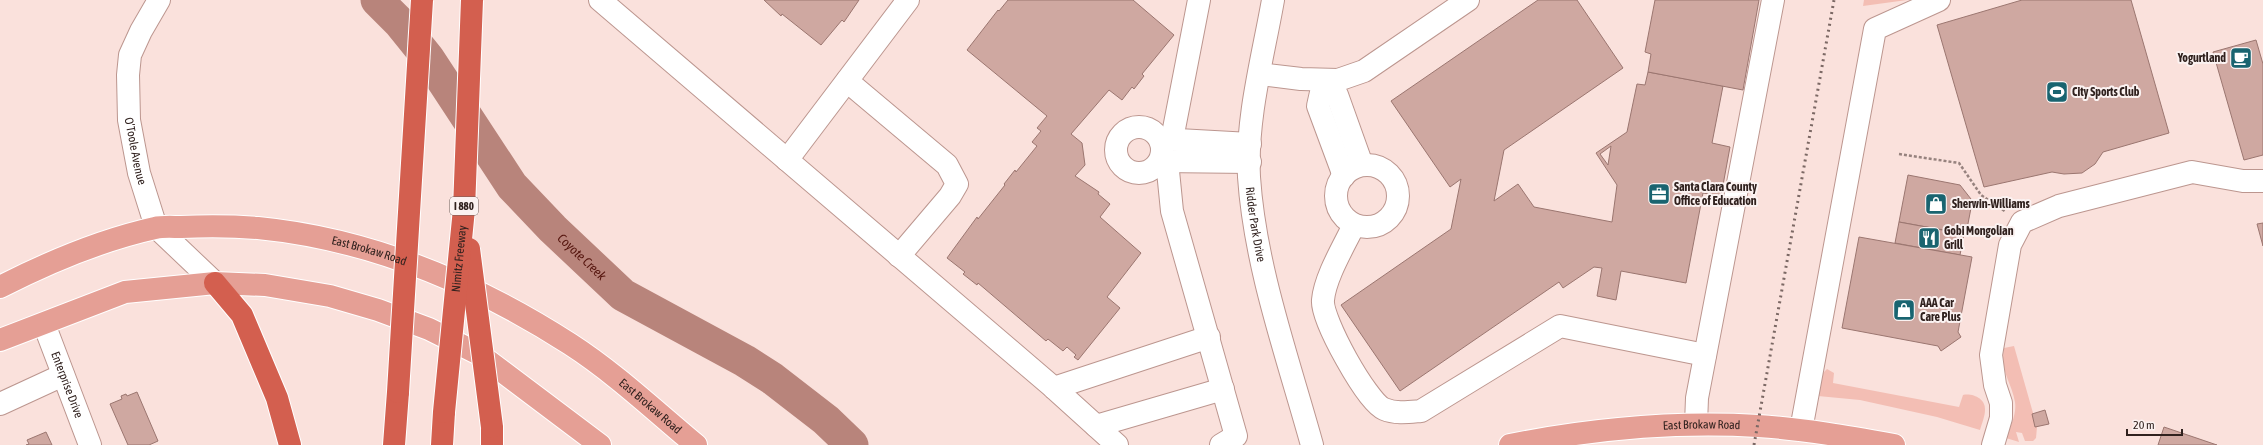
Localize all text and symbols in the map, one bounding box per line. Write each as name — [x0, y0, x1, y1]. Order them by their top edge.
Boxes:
cafe icon: Yogurtland — [2228, 45, 2254, 71]
place label: Yogurtland — [2177, 51, 2226, 65]
sports icon: City Sports Club — [2044, 79, 2070, 105]
place label: City Sports Club — [2072, 85, 2140, 99]
street label: O’Toole Avenue — [122, 116, 149, 187]
place label: Santa Clara County Office of Education — [1674, 180, 1757, 208]
office icon: Santa Clara County Office of Education — [1646, 181, 1672, 207]
street label: Ridder Park Drive — [1243, 186, 1268, 263]
shop icon: Sherwin-Williams — [1923, 191, 1949, 217]
road number: I 880 — [450, 197, 478, 215]
place label: Sherwin-Williams — [1952, 197, 2030, 211]
place label: Gobi Mongolian Grill — [1944, 224, 2014, 252]
street label: Nimitz Freeway — [449, 225, 469, 293]
restaurant icon: Gobi Mongolian Grill — [1916, 225, 1942, 251]
water label: Coyote Creek — [555, 230, 610, 283]
street label: East Brokaw Road — [330, 233, 409, 268]
place label: AAA Car Care Plus — [1919, 296, 1961, 324]
shop icon: AAA Car Care Plus — [1891, 297, 1917, 323]
street label: Enterprise Drive — [48, 350, 86, 420]
street label: East Brokaw Road — [616, 376, 684, 437]
scale bar — [2127, 411, 2182, 437]
street label: East Brokaw Road — [1662, 418, 1741, 433]
text: 20 m — [2133, 418, 2155, 432]

